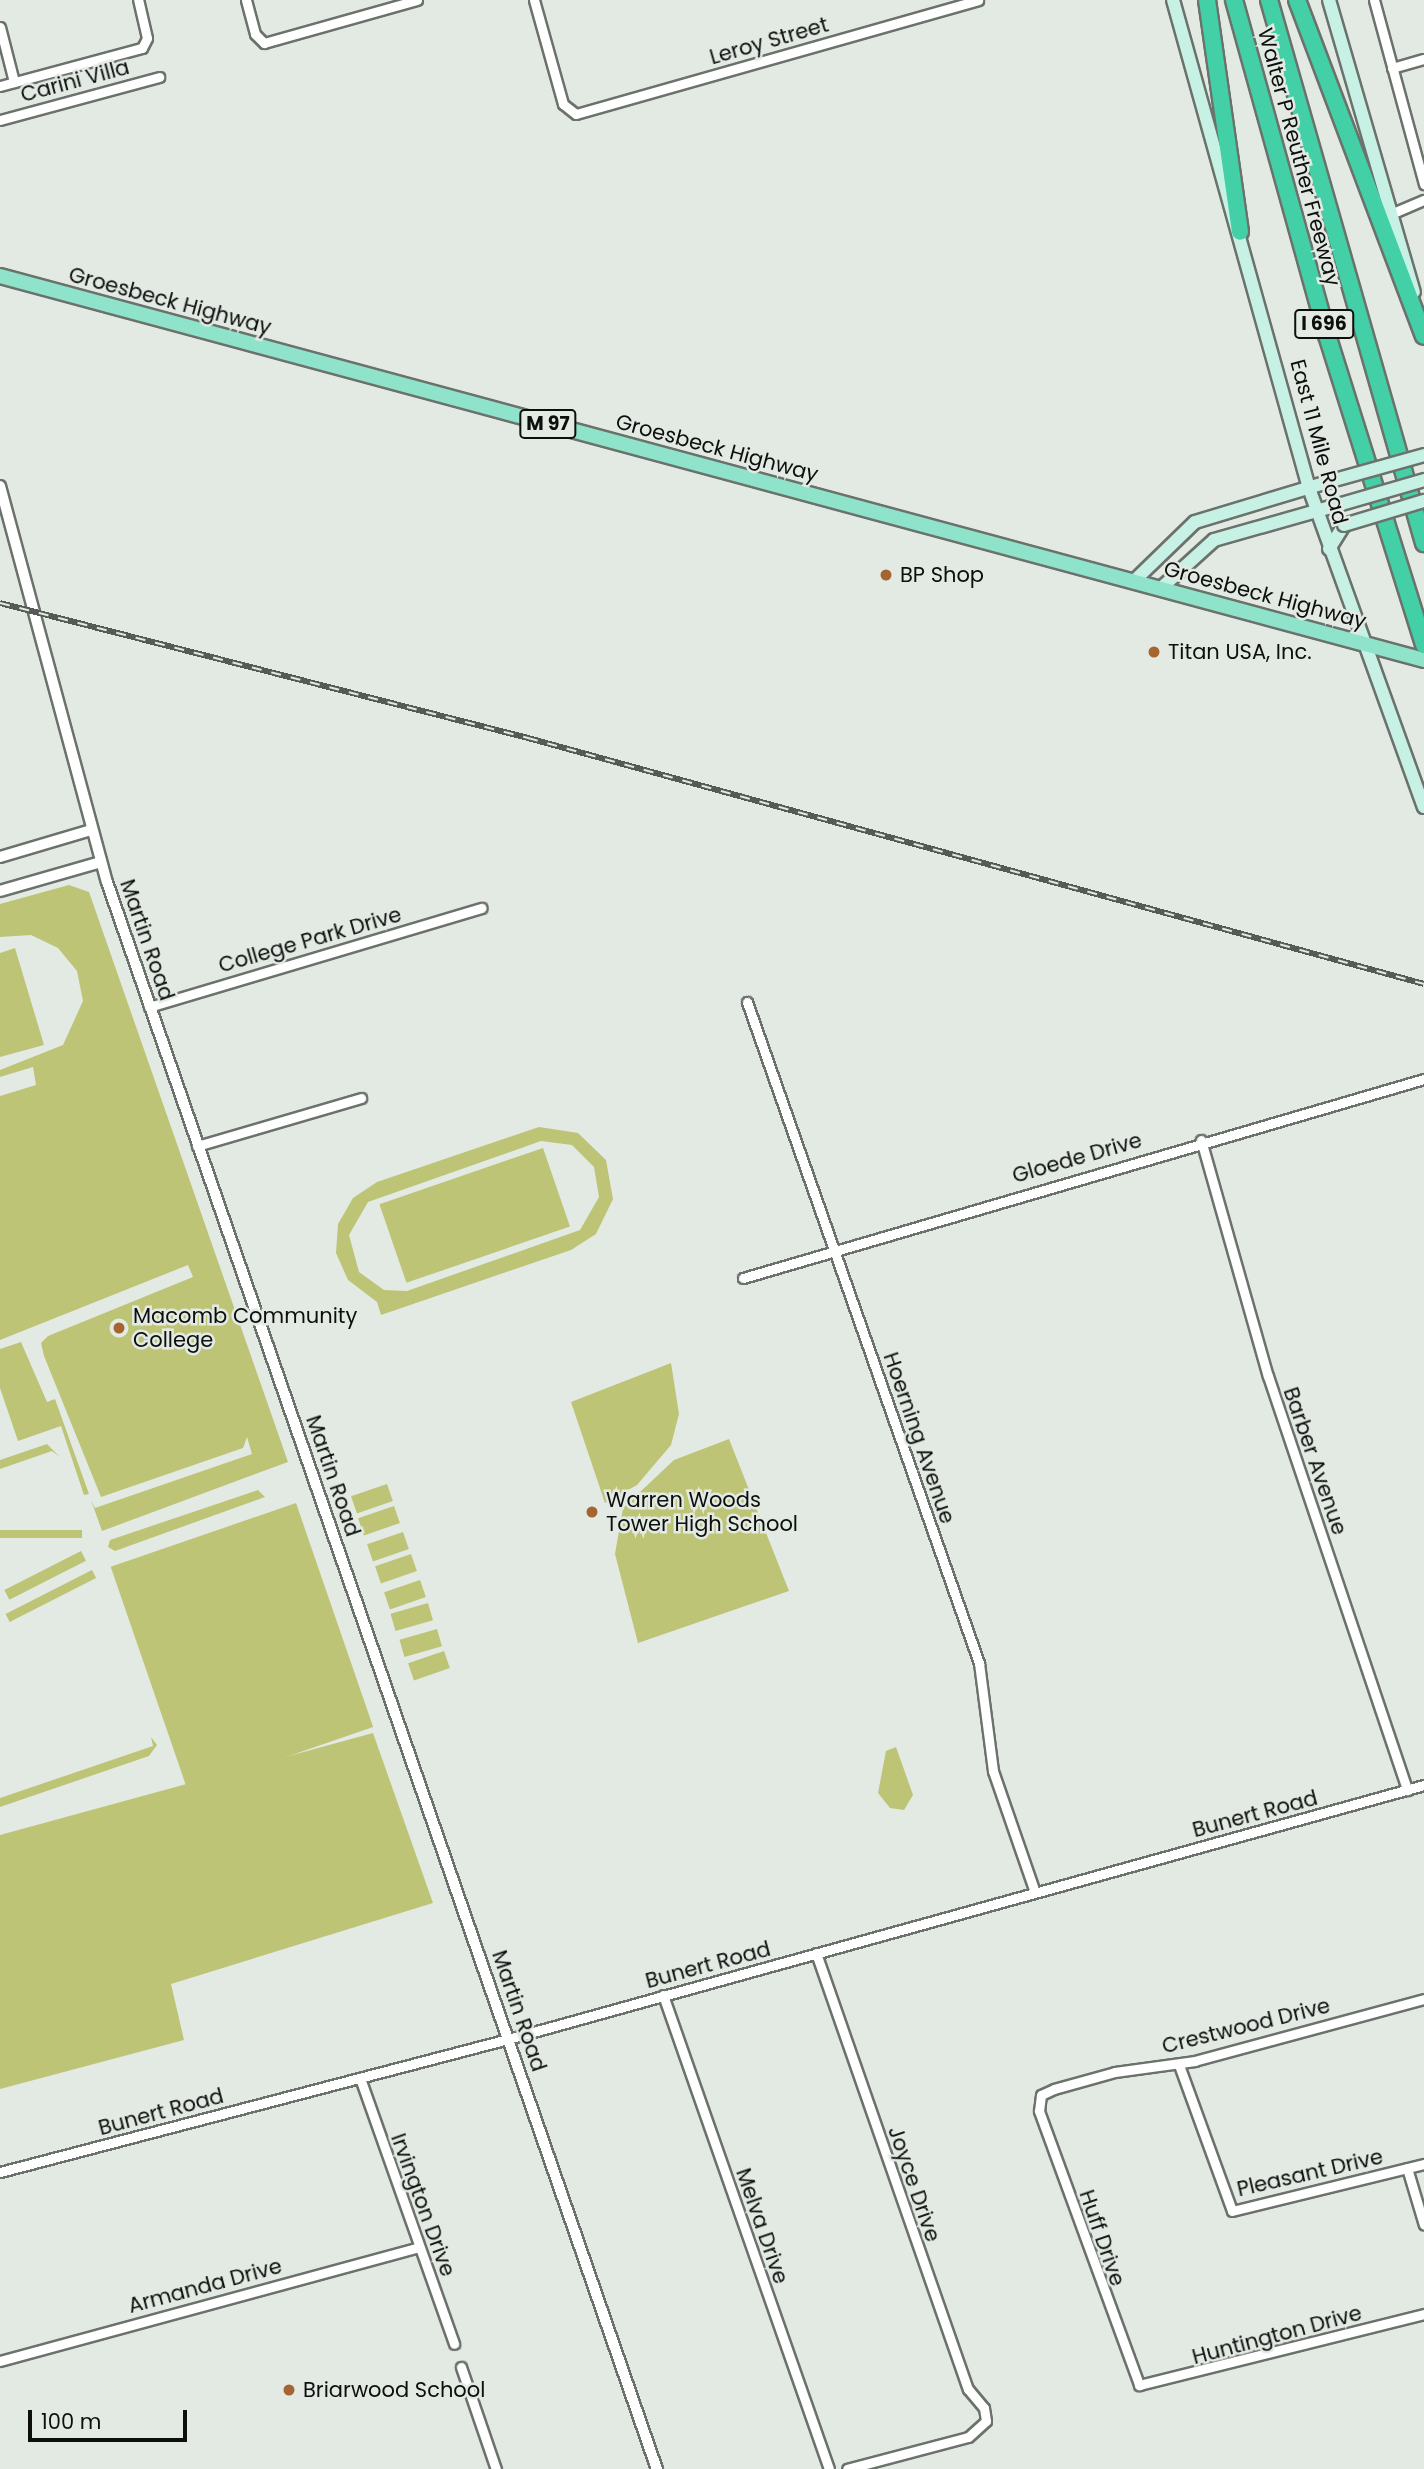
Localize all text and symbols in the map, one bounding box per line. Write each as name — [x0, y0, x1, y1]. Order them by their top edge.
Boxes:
street label: Leroy Street — [707, 12, 831, 70]
street label: Walter P Reuther Freeway — [1252, 25, 1346, 289]
street label: Carini Villa — [18, 54, 132, 108]
street label: Groesbeck Highway — [66, 262, 274, 340]
road number: I 696 — [1292, 308, 1356, 340]
street label: East 11 Mile Road — [1285, 357, 1353, 527]
road number: M 97 — [518, 408, 578, 440]
street label: Groesbeck Highway — [613, 409, 821, 487]
street label: Groesbeck Highway — [1161, 556, 1369, 634]
place label: BP Shop — [900, 562, 984, 588]
marker: BP Shop — [878, 567, 894, 583]
place label: Titan USA, Inc. — [1168, 639, 1312, 665]
marker: Titan USA, Inc. — [1146, 644, 1162, 660]
street label: Martin Road — [114, 876, 180, 1004]
street label: College Park Drive — [216, 902, 404, 978]
street label: Gloede Drive — [1009, 1127, 1145, 1189]
place label: Macomb Community College — [133, 1303, 357, 1353]
marker: Macomb Community College — [111, 1320, 127, 1336]
street label: Hoerning Avenue — [878, 1349, 960, 1527]
street label: Barber Avenue — [1278, 1384, 1352, 1538]
street label: Martin Road — [300, 1412, 366, 1540]
place label: Warren Woods Tower High School — [606, 1487, 798, 1537]
marker: Warren Woods Tower High School — [584, 1504, 600, 1520]
street label: Bunert Road — [1190, 1785, 1320, 1843]
street label: Bunert Road — [643, 1936, 773, 1994]
street label: Martin Road — [486, 1947, 552, 2075]
street label: Crestwood Drive — [1159, 1993, 1333, 2059]
street label: Bunert Road — [96, 2083, 226, 2141]
street label: Joyce Drive — [882, 2123, 946, 2245]
street label: Irvington Drive — [385, 2130, 461, 2280]
street label: Pleasant Drive — [1235, 2144, 1385, 2202]
street label: Melva Drive — [730, 2165, 794, 2287]
street label: Huff Drive — [1074, 2187, 1130, 2289]
street label: Armanda Drive — [125, 2253, 285, 2319]
street label: Huntington Drive — [1189, 2300, 1365, 2370]
place label: Briarwood School — [303, 2377, 485, 2403]
marker: Briarwood School — [281, 2382, 297, 2398]
scale bar — [32, 2396, 191, 2440]
text: 100 m — [41, 2407, 101, 2436]

